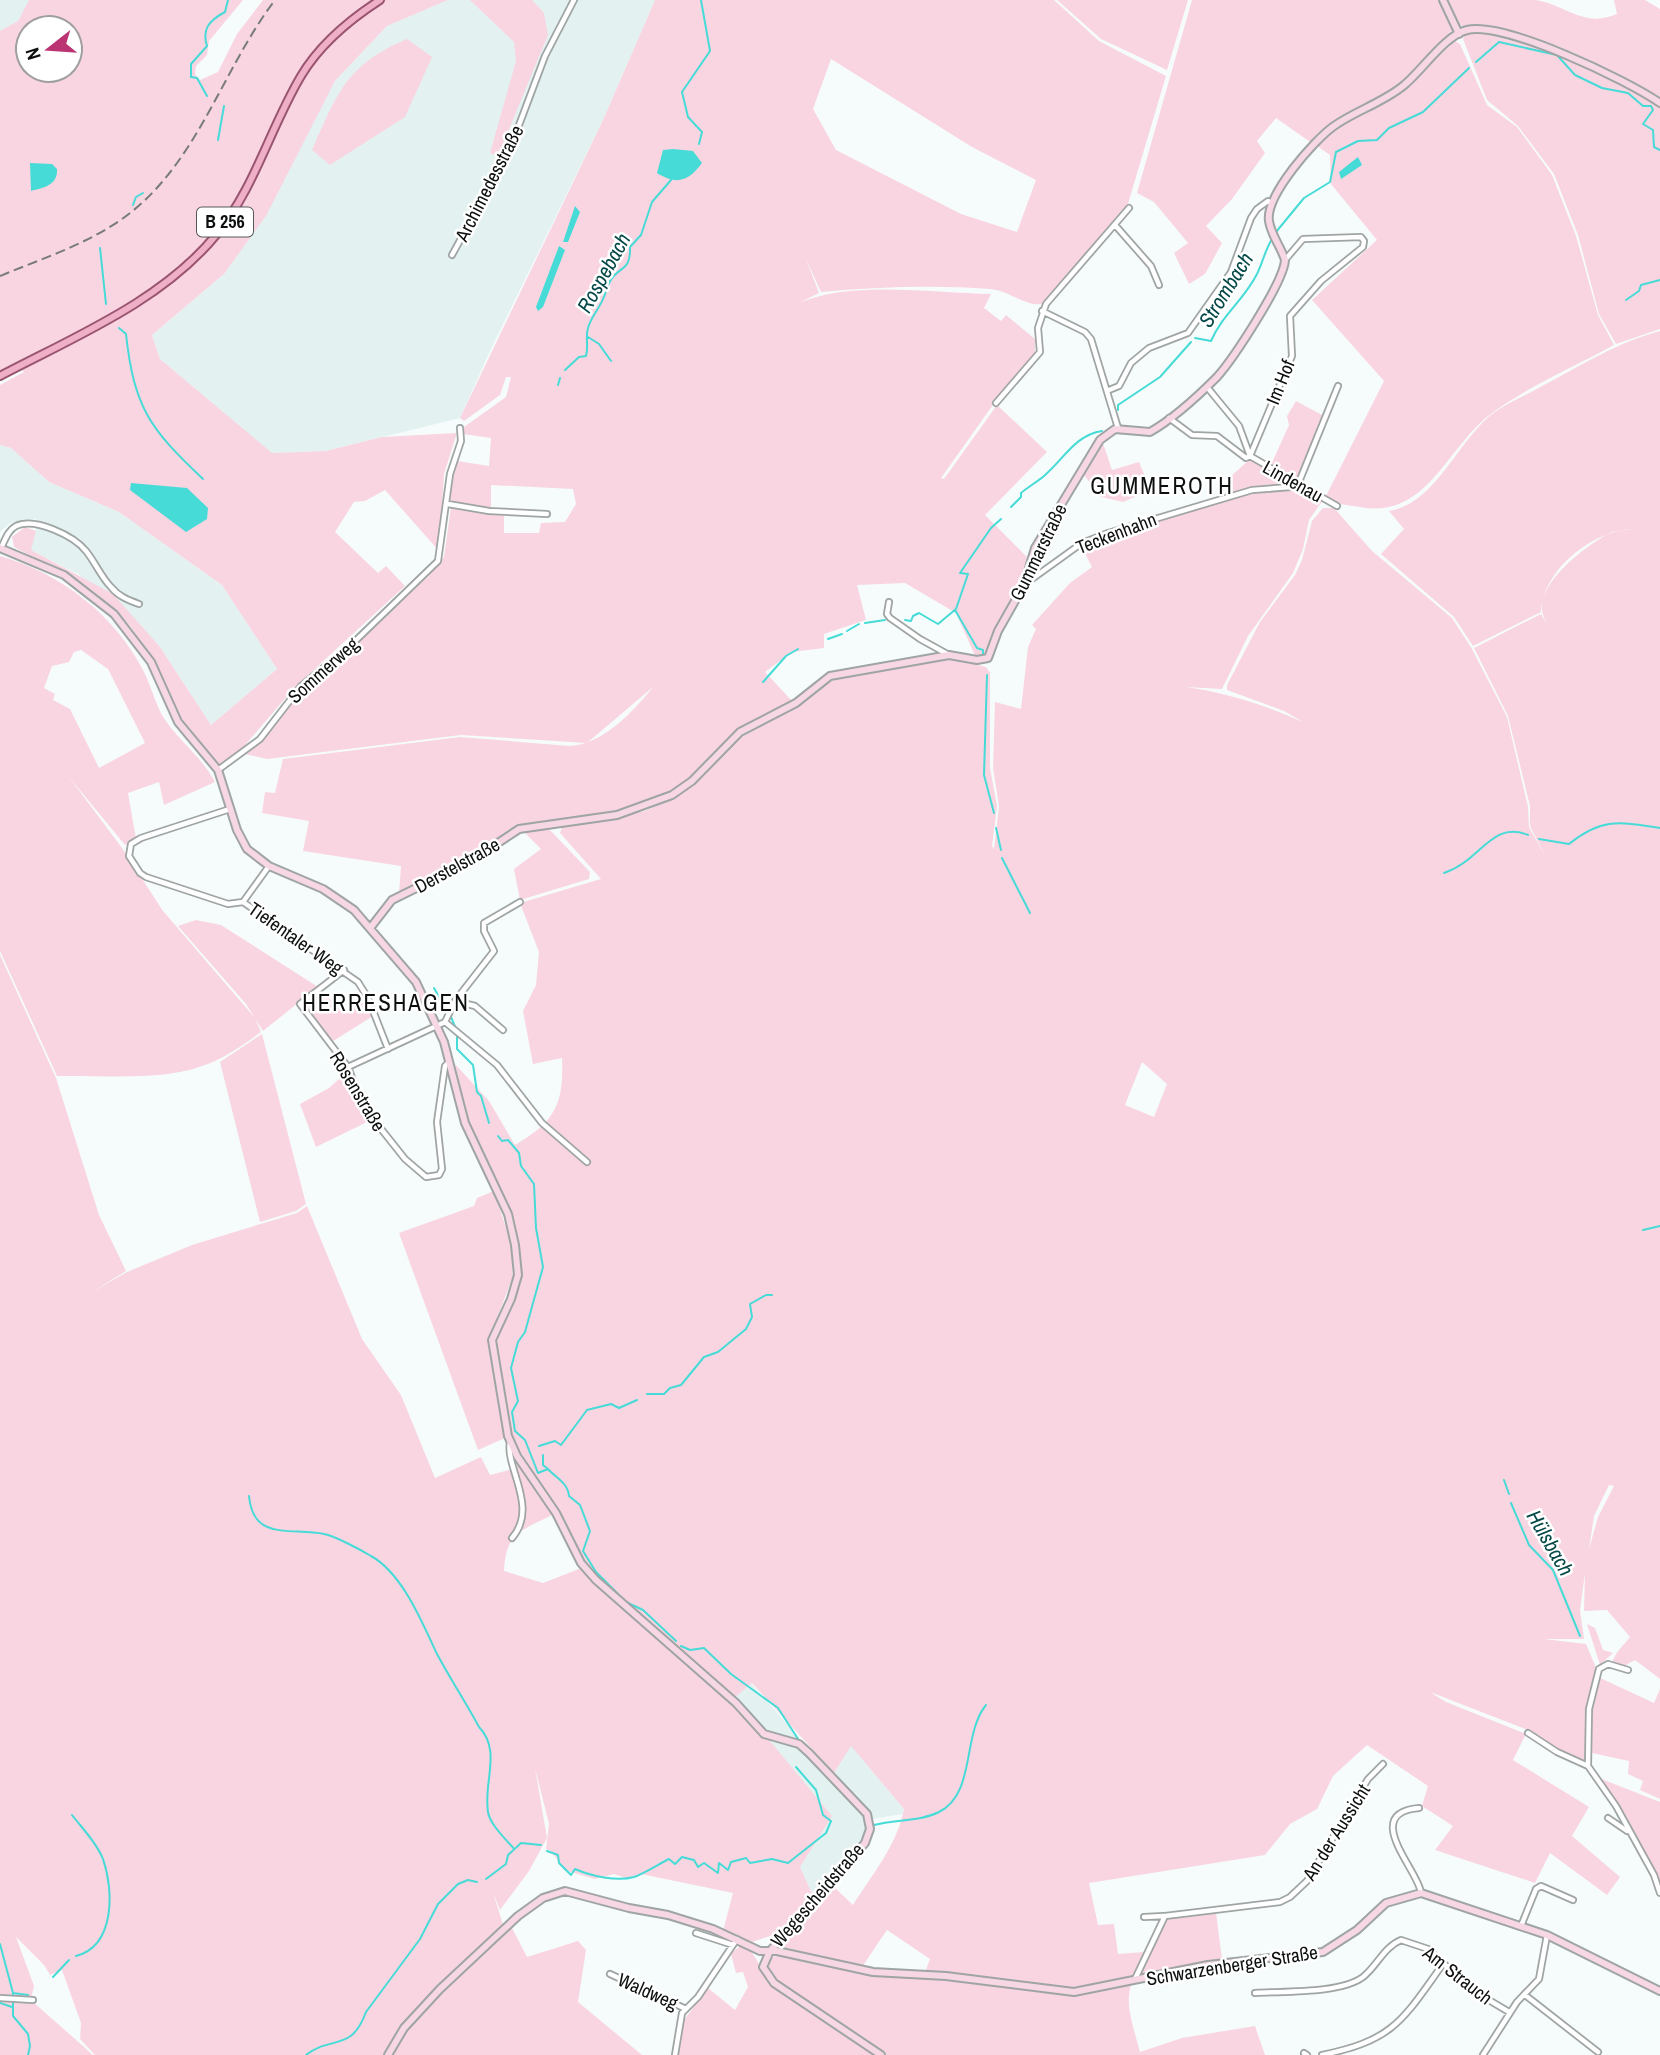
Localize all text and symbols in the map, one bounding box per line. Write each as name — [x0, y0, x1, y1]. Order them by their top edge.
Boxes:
north arrow — [14, 14, 84, 84]
text: N — [19, 45, 47, 63]
street label: Archimedesstraße — [448, 120, 529, 247]
road number: B 256 — [197, 208, 253, 236]
water label: Rospebach — [570, 228, 637, 318]
water label: Strombach — [1191, 247, 1260, 333]
street label: Im Hof — [1259, 355, 1301, 408]
street label: Lindenau — [1258, 454, 1328, 508]
district label: GUMMEROTH — [1090, 470, 1234, 501]
street label: Gummarstraße — [1003, 499, 1073, 605]
street label: Teckenhahn — [1072, 506, 1160, 560]
street label: Sommerweg — [282, 631, 364, 709]
street label: Derstelstraße — [410, 831, 504, 899]
street label: Tiefentaler Weg — [243, 896, 349, 980]
district label: HERRESHAGEN — [302, 987, 470, 1018]
street label: Rosenstraße — [324, 1046, 392, 1136]
water label: Hülsbach — [1520, 1504, 1581, 1581]
street label: An der Aussicht — [1296, 1778, 1376, 1886]
street label: Wegescheidstraße — [764, 1837, 870, 1953]
street label: Schwarzenberger Straße — [1144, 1939, 1320, 1991]
street label: Am Strauch — [1417, 1939, 1498, 2010]
street label: Waldweg — [614, 1966, 683, 2016]

